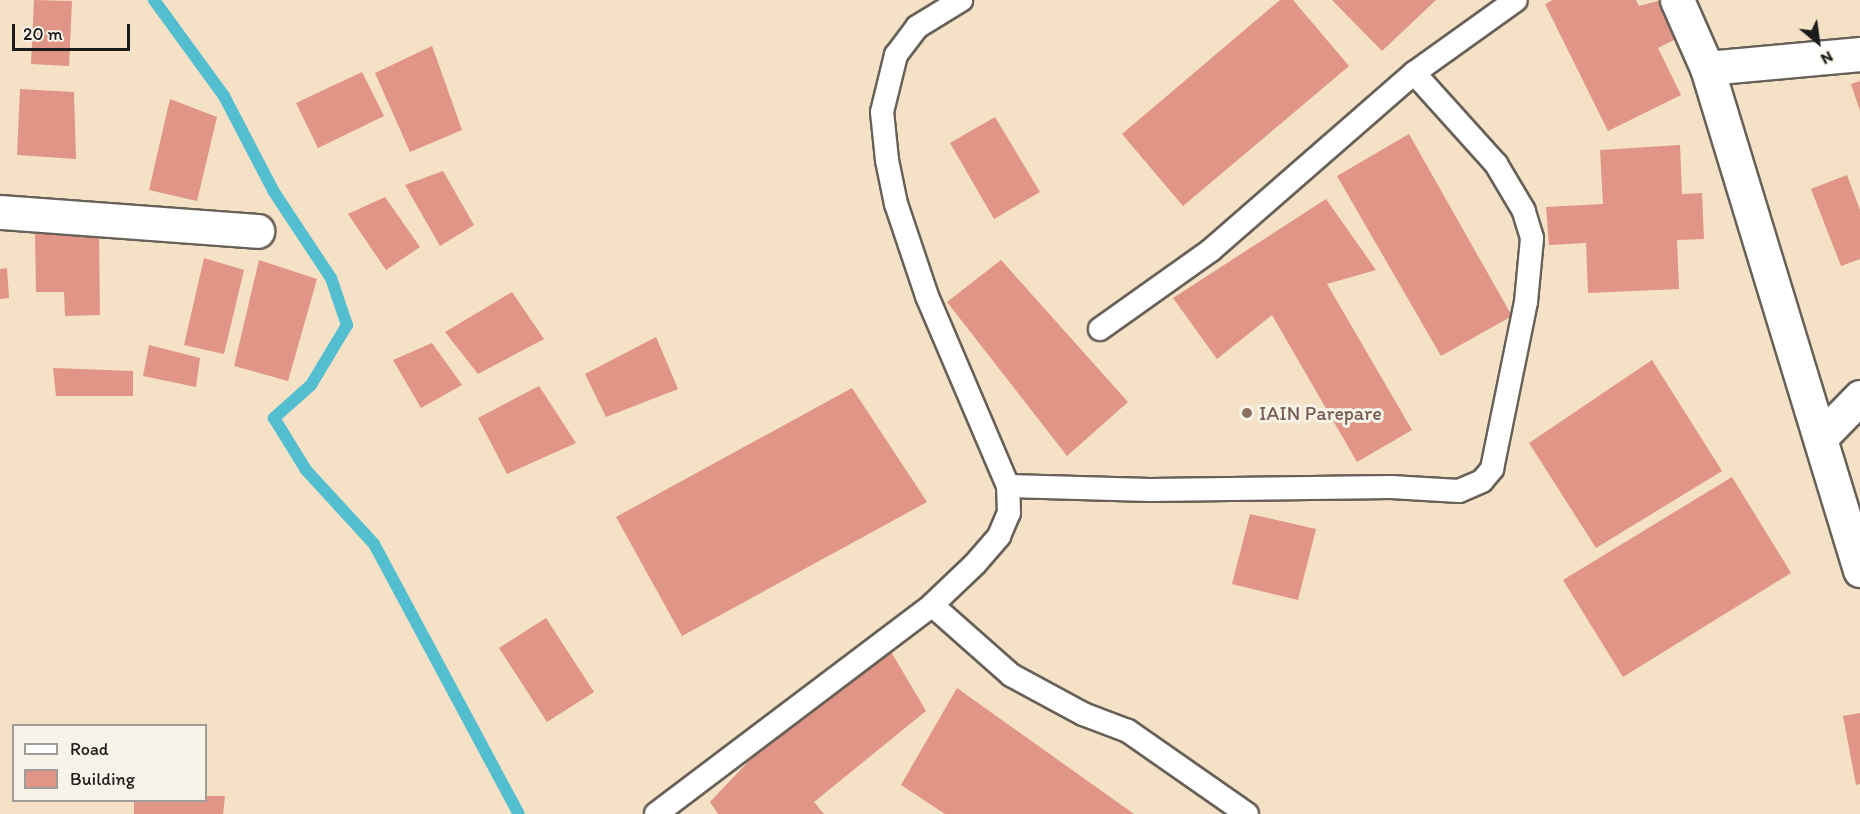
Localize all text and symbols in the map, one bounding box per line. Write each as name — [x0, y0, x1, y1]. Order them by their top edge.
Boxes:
scale bar — [15, 12, 134, 50]
north arrow — [1788, 12, 1848, 72]
text: 20 m — [23, 23, 63, 45]
text: N — [1818, 47, 1836, 69]
place label: IAIN Parepare — [1259, 401, 1381, 425]
marker: IAIN Parepare — [1240, 406, 1254, 420]
legend — [12, 724, 207, 802]
text: Road — [70, 738, 109, 760]
text: Building — [70, 768, 135, 790]

